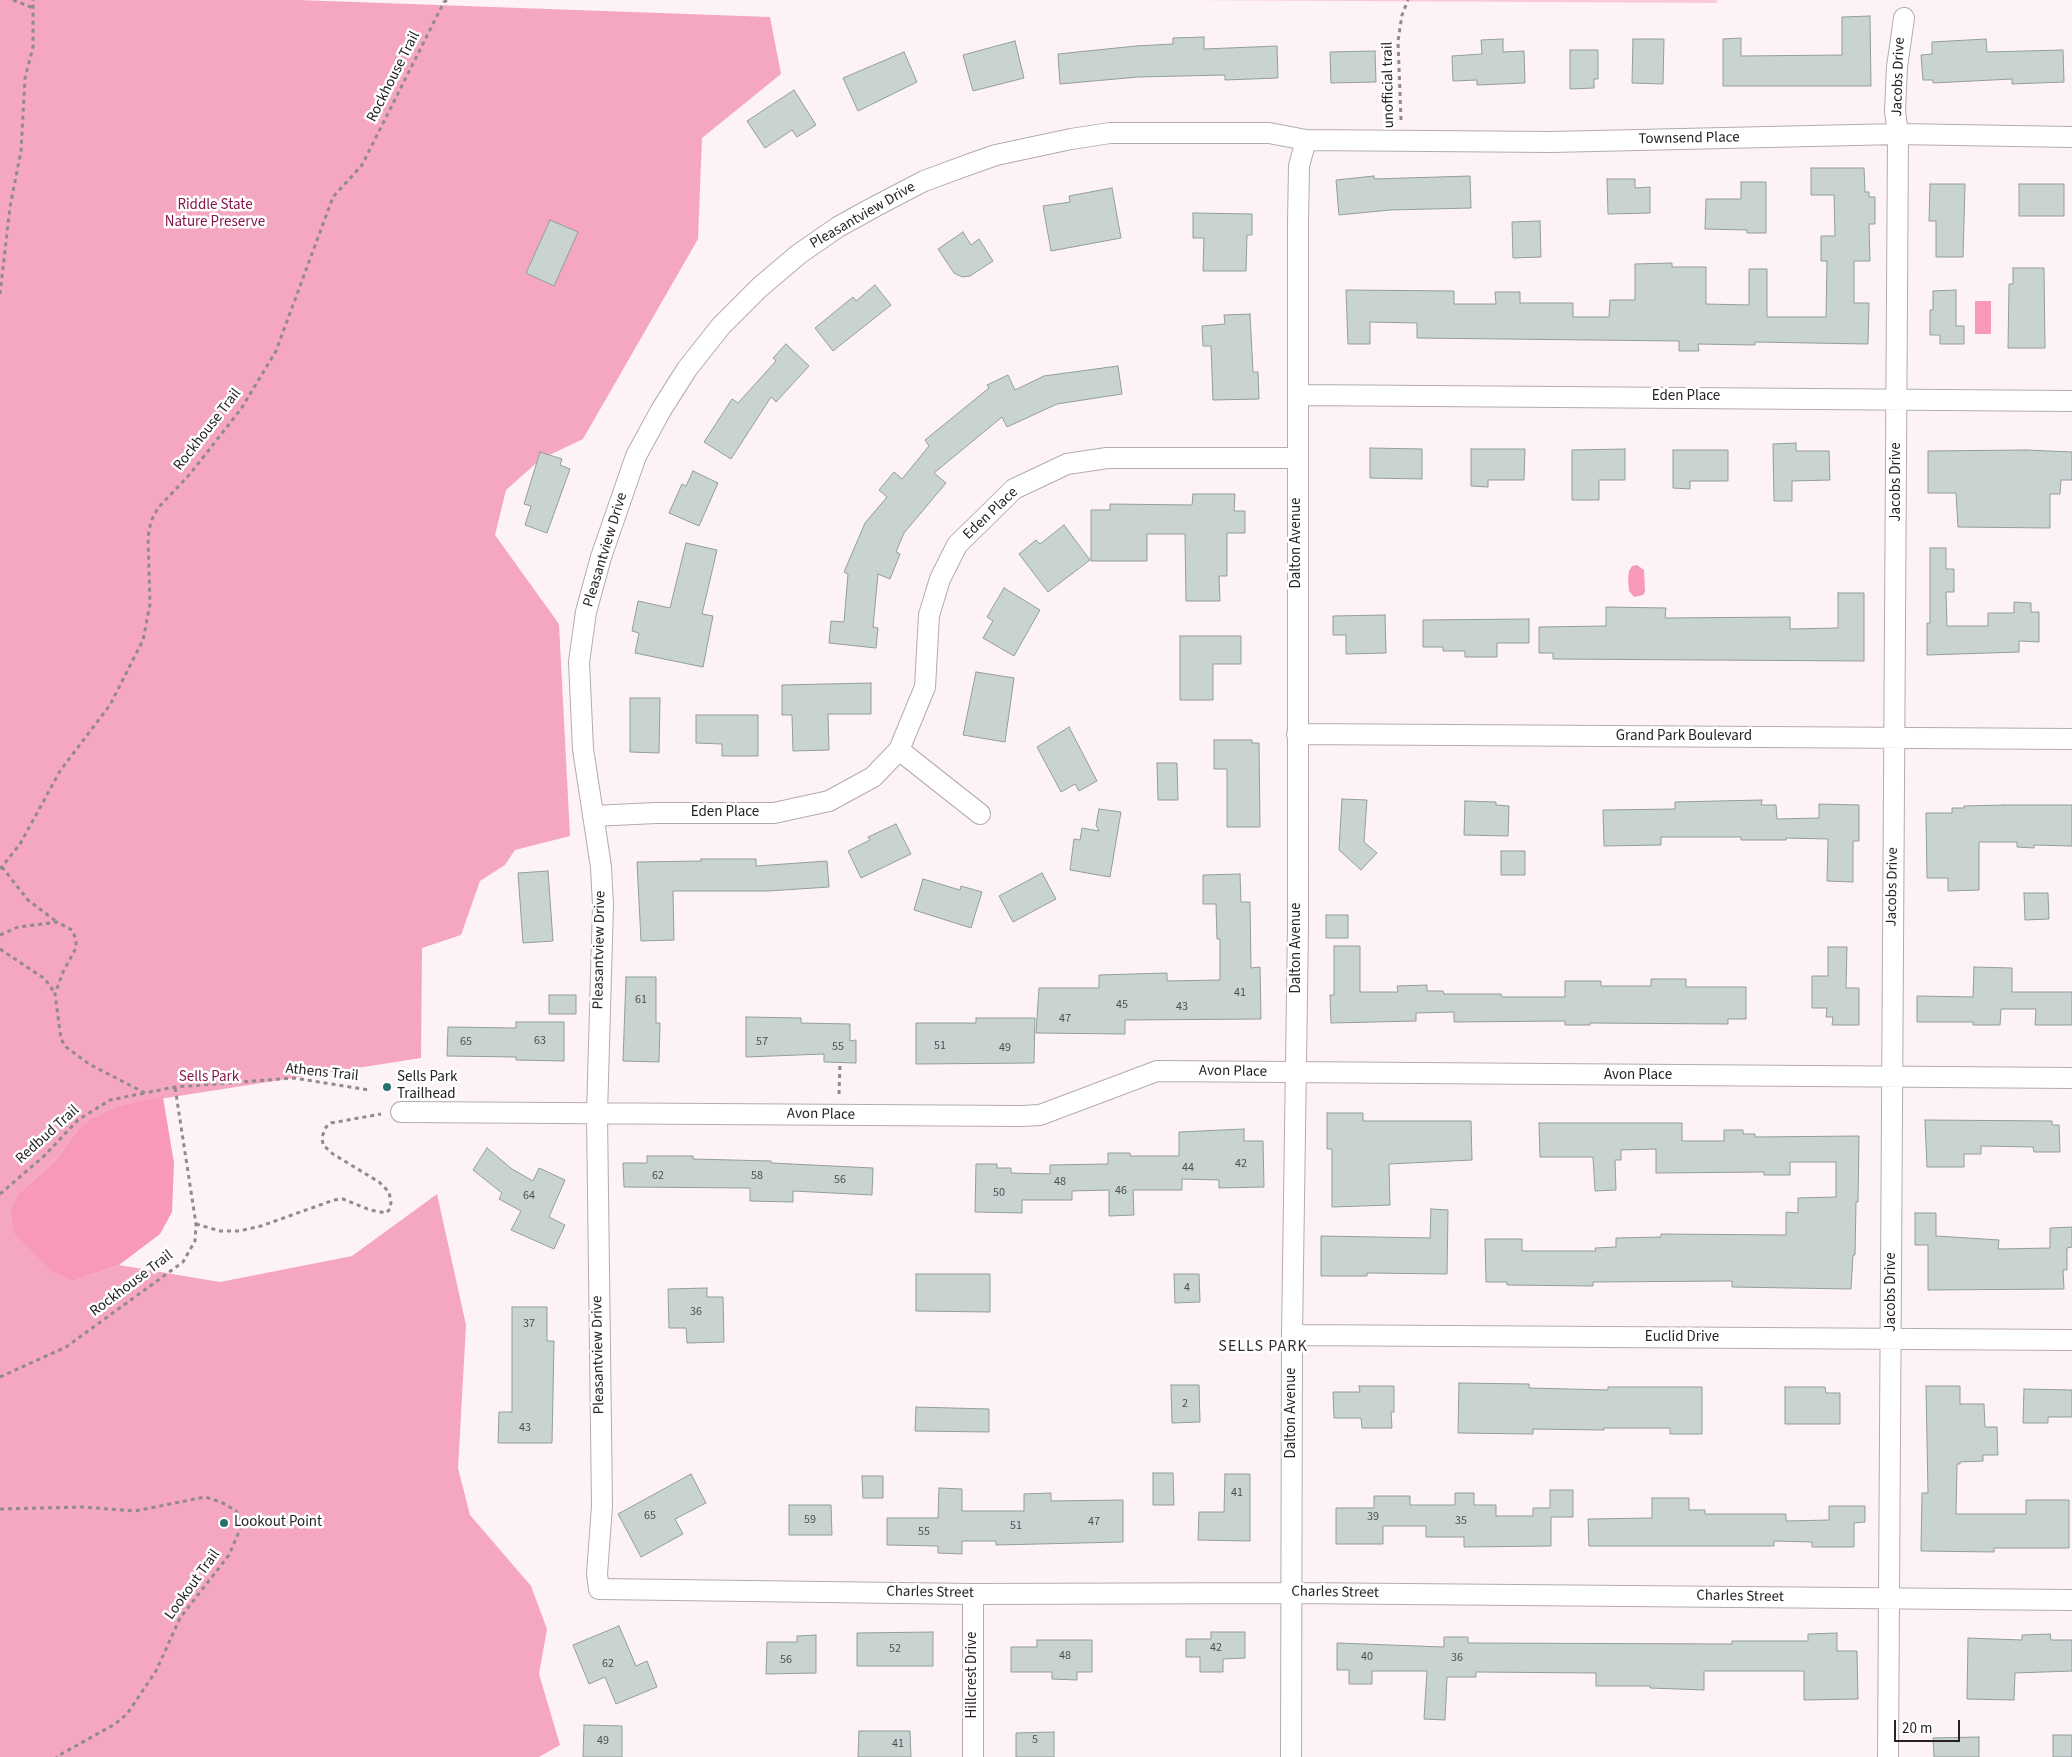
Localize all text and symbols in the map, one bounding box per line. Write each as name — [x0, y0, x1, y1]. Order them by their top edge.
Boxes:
street label: Rockhouse Trail — [363, 29, 425, 125]
street label: Jacobs Drive — [1889, 37, 1909, 117]
street label: unofficial trail — [1379, 41, 1399, 129]
street label: Townsend Place — [1638, 129, 1740, 149]
street label: Pleasantview Drive — [807, 179, 919, 253]
park label: Riddle State Nature Preserve — [165, 197, 265, 232]
street label: Rockhouse Trail — [170, 385, 246, 475]
street label: Eden Place — [1652, 388, 1720, 406]
street label: Jacobs Drive — [1888, 442, 1906, 522]
street label: Eden Place — [960, 484, 1022, 544]
street label: Pleasantview Drive — [580, 491, 632, 609]
street label: Dalton Avenue — [1288, 497, 1306, 589]
street label: Grand Park Boulevard — [1616, 728, 1752, 746]
street label: Eden Place — [691, 804, 759, 822]
street label: Jacobs Drive — [1883, 847, 1903, 927]
street label: Pleasantview Drive — [590, 890, 610, 1010]
street label: Dalton Avenue — [1288, 902, 1306, 994]
house number: 41 — [1234, 986, 1246, 1000]
house number: 61 — [635, 993, 647, 1007]
house number: 45 — [1116, 998, 1128, 1012]
house number: 43 — [1176, 1000, 1188, 1014]
house number: 47 — [1059, 1012, 1071, 1026]
house number: 63 — [534, 1034, 546, 1048]
house number: 65 — [460, 1035, 472, 1049]
house number: 57 — [756, 1035, 768, 1049]
house number: 51 — [934, 1039, 946, 1053]
house number: 55 — [832, 1040, 844, 1054]
house number: 49 — [999, 1041, 1011, 1055]
street label: Athens Trail — [285, 1060, 359, 1086]
street label: Avon Place — [1199, 1062, 1267, 1082]
street label: Avon Place — [1604, 1067, 1672, 1085]
park label: Sells Park — [179, 1069, 239, 1087]
place label: Sells Park Trailhead — [397, 1069, 457, 1104]
marker: Sells Park Trailhead — [381, 1081, 393, 1093]
street label: Redbud Trail — [13, 1102, 83, 1168]
street label: Avon Place — [787, 1105, 855, 1125]
house number: 42 — [1235, 1157, 1247, 1171]
house number: 44 — [1182, 1161, 1194, 1175]
house number: 62 — [652, 1169, 664, 1183]
house number: 58 — [751, 1169, 763, 1183]
house number: 56 — [834, 1173, 846, 1187]
house number: 48 — [1054, 1175, 1066, 1189]
house number: 46 — [1115, 1184, 1127, 1198]
house number: 50 — [993, 1186, 1005, 1200]
house number: 64 — [523, 1189, 535, 1203]
street label: Rockhouse Trail — [87, 1247, 177, 1321]
street label: Jacobs Drive — [1883, 1252, 1901, 1332]
house number: 4 — [1184, 1281, 1190, 1295]
street label: Pleasantview Drive — [589, 1295, 609, 1415]
house number: 36 — [690, 1305, 702, 1319]
house number: 37 — [523, 1317, 535, 1331]
street label: Euclid Drive — [1645, 1329, 1719, 1347]
district label: SELLS PARK — [1217, 1337, 1309, 1357]
street label: Dalton Avenue — [1283, 1367, 1301, 1459]
house number: 2 — [1182, 1397, 1188, 1411]
house number: 43 — [519, 1421, 531, 1435]
house number: 41 — [1231, 1486, 1243, 1500]
house number: 65 — [644, 1509, 656, 1523]
house number: 39 — [1367, 1510, 1379, 1524]
house number: 59 — [804, 1513, 816, 1527]
place label: Lookout Point — [234, 1514, 322, 1532]
house number: 35 — [1455, 1514, 1467, 1528]
house number: 47 — [1088, 1515, 1100, 1529]
marker: Lookout Point — [218, 1517, 230, 1529]
house number: 51 — [1010, 1519, 1022, 1533]
house number: 55 — [918, 1525, 930, 1539]
street label: Lookout Trail — [162, 1546, 224, 1624]
street label: Charles Street — [886, 1583, 974, 1603]
street label: Charles Street — [1291, 1583, 1379, 1603]
street label: Charles Street — [1696, 1587, 1784, 1607]
street label: Hillcrest Drive — [964, 1631, 982, 1719]
house number: 42 — [1210, 1641, 1222, 1655]
house number: 52 — [889, 1642, 901, 1656]
house number: 48 — [1059, 1649, 1071, 1663]
house number: 40 — [1361, 1650, 1373, 1664]
house number: 36 — [1451, 1651, 1463, 1665]
house number: 56 — [780, 1653, 792, 1667]
house number: 62 — [602, 1657, 614, 1671]
scale bar — [1897, 1710, 1963, 1742]
text: 20 m — [1902, 1718, 1932, 1739]
house number: 5 — [1032, 1733, 1038, 1747]
house number: 49 — [597, 1734, 609, 1748]
house number: 41 — [892, 1737, 904, 1751]

